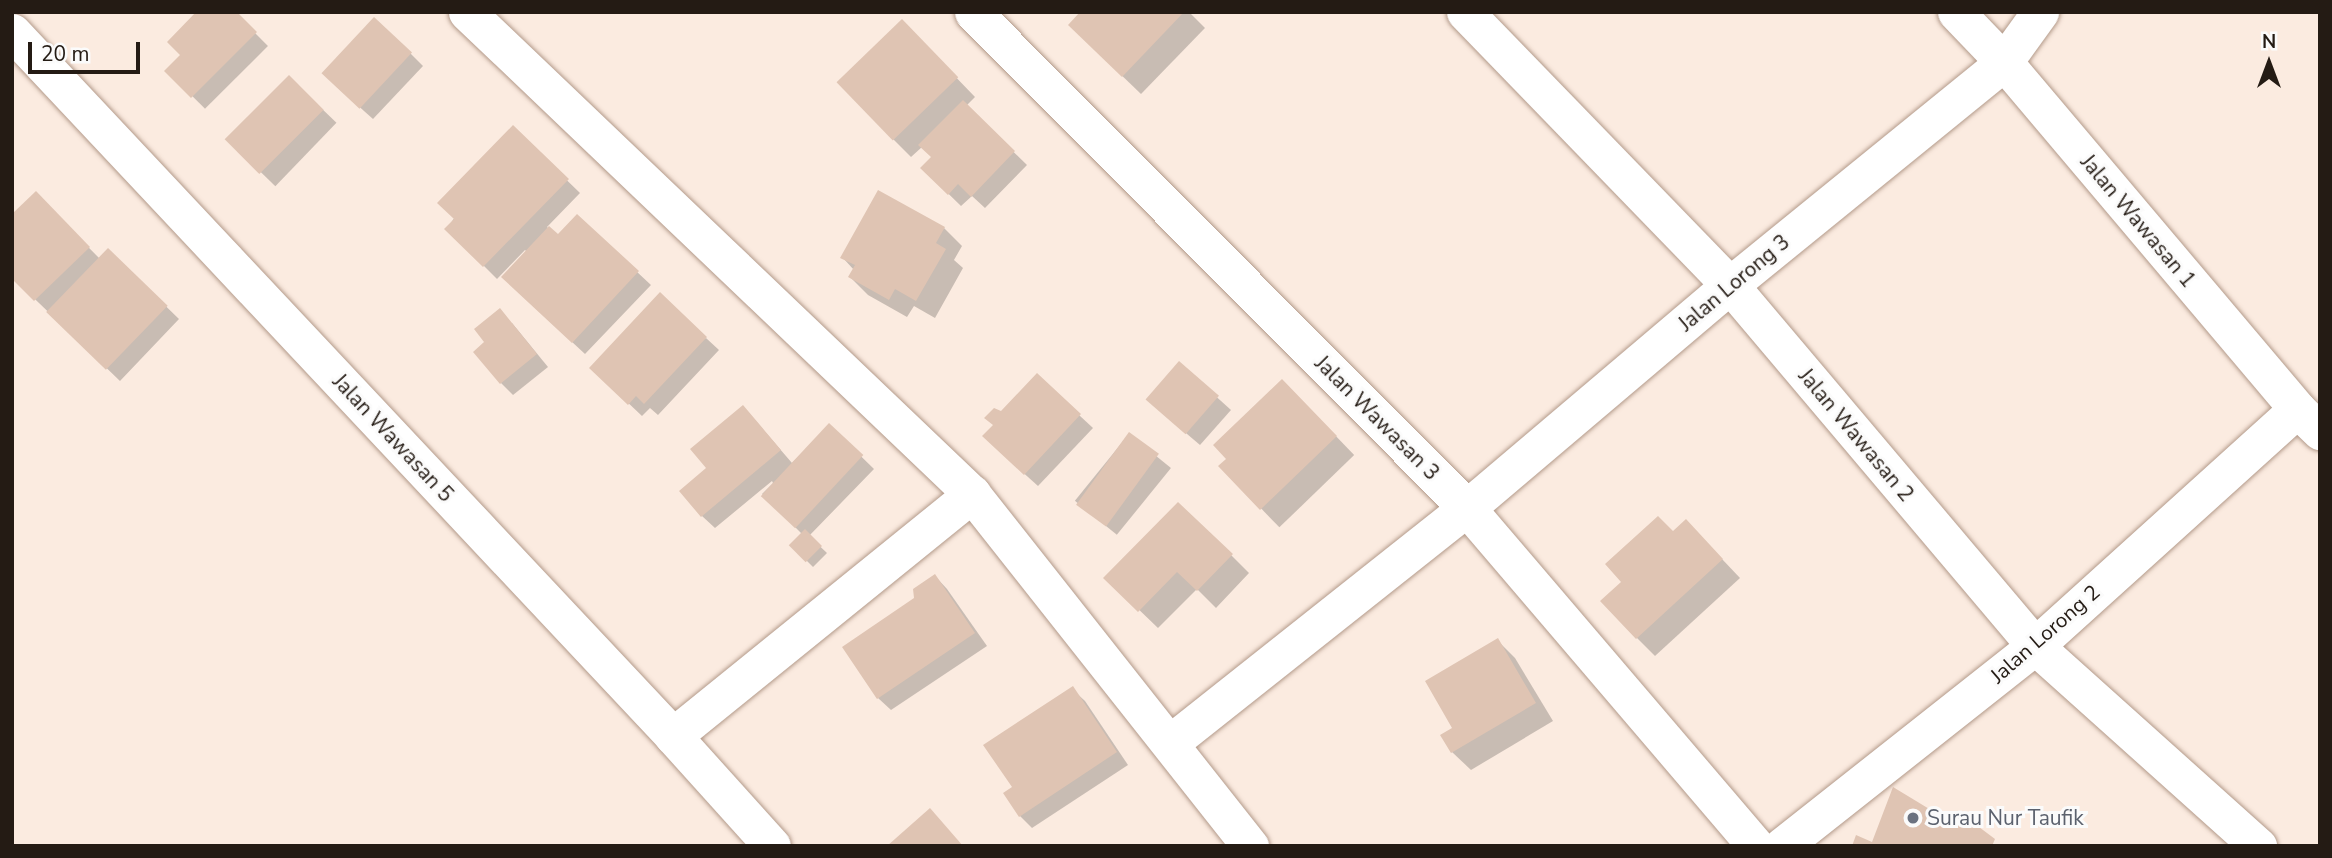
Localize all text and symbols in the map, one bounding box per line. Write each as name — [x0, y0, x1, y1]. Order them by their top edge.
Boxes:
scale bar — [32, 28, 144, 72]
north arrow — [2234, 28, 2304, 98]
text: N — [2262, 29, 2276, 55]
text: 20 m — [41, 40, 90, 68]
street label: Jalan Wawasan 1 — [2075, 150, 2201, 292]
street label: Jalan Lorong 3 — [1673, 229, 1795, 337]
street label: Jalan Wawasan 3 — [1310, 351, 1444, 485]
street label: Jalan Wawasan 2 — [1793, 364, 1919, 506]
street label: Jalan Wawasan 5 — [327, 369, 459, 507]
street label: Jalan Lorong 2 — [1985, 580, 2105, 688]
place label: Surau Nur Taufik — [1927, 805, 2084, 831]
marker: Surau Nur Taufik — [1905, 810, 1921, 826]

